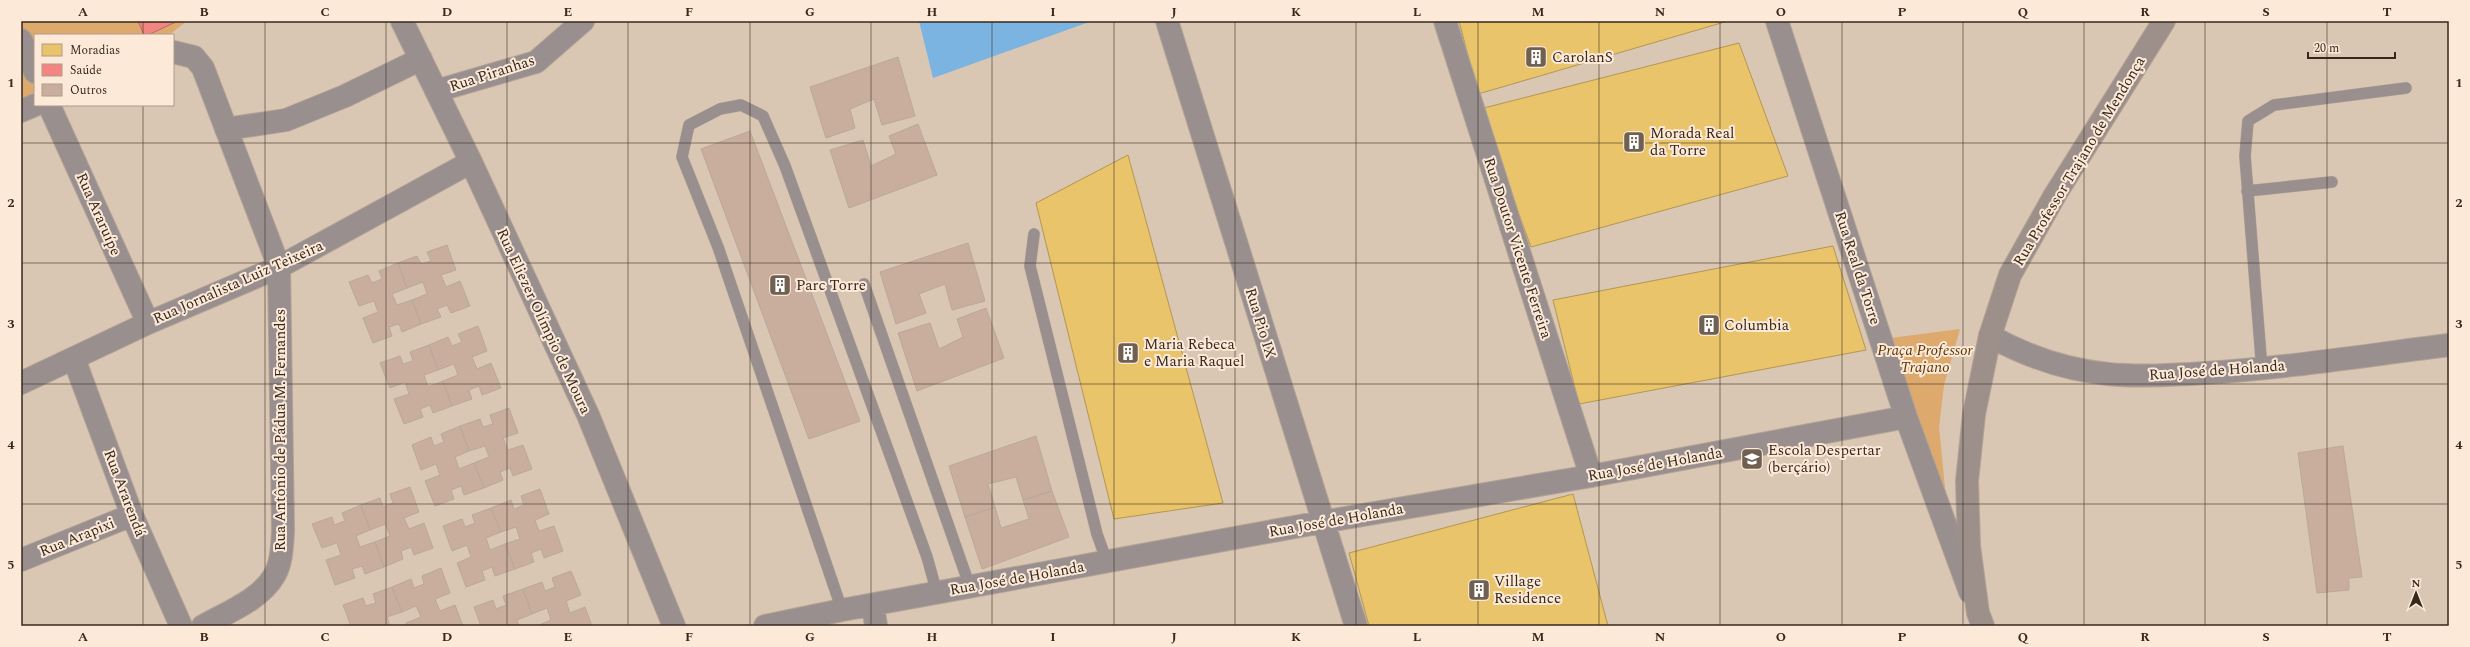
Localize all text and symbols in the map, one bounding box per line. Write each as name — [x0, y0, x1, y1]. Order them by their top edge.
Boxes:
text: A — [78, 2, 88, 22]
text: B — [199, 2, 209, 22]
text: C — [320, 2, 330, 22]
text: D — [442, 2, 452, 22]
text: E — [564, 2, 573, 22]
text: F — [685, 2, 693, 22]
text: G — [805, 2, 815, 22]
text: H — [927, 2, 938, 22]
text: I — [1050, 2, 1056, 22]
text: J — [1171, 2, 1177, 22]
text: K — [1291, 2, 1301, 22]
text: L — [1413, 2, 1421, 22]
text: M — [1532, 2, 1545, 22]
text: N — [1655, 2, 1666, 22]
text: O — [1776, 2, 1786, 22]
text: P — [1898, 2, 1907, 22]
text: Q — [2018, 2, 2029, 22]
text: R — [2140, 2, 2150, 22]
text: S — [2262, 2, 2270, 22]
text: T — [2382, 2, 2392, 22]
legend — [34, 34, 174, 106]
scale bar — [2308, 34, 2395, 60]
text: 20 m — [2314, 39, 2339, 58]
text: Moradias — [70, 41, 120, 60]
building icon: CarolanS — [1523, 44, 1549, 70]
place label: CarolanS — [1552, 46, 1613, 69]
street label: Rua Piranhas — [447, 49, 538, 98]
street label: Rua Professor Trajano de Mendonça — [2007, 51, 2152, 271]
text: Saúde — [70, 61, 102, 80]
text: 1 — [7, 73, 15, 93]
text: 1 — [2455, 73, 2463, 93]
text: Outros — [70, 81, 107, 100]
place label: Morada Real da Torre — [1650, 122, 1734, 162]
building icon: Morada Real da Torre — [1621, 129, 1647, 155]
street label: Rua Doutor Vicente Ferreira — [1477, 155, 1558, 342]
street label: Rua Araruípe — [70, 169, 127, 260]
text: 2 — [7, 193, 15, 213]
text: 2 — [2455, 193, 2463, 213]
street label: Rua Real da Torre — [1828, 208, 1887, 328]
street label: Rua Eliezer Olímpio de Moura — [490, 225, 597, 418]
street label: Rua Jornalista Luiz Teixeira — [149, 234, 328, 330]
building icon: Parc Torre — [767, 272, 793, 298]
place label: Parc Torre — [796, 274, 866, 297]
street label: Rua Pio IX — [1239, 285, 1282, 361]
street label: Rua Antônio de Pádua M. Fernandes — [269, 309, 292, 551]
building icon: Columbia — [1696, 312, 1722, 338]
text: 3 — [7, 314, 15, 334]
place label: Columbia — [1724, 314, 1790, 337]
text: 3 — [2455, 314, 2463, 334]
place label: Maria Rebeca e Maria Raquel — [1144, 333, 1244, 373]
park label: Praça Professor Trajano — [1877, 339, 1974, 379]
building icon: Maria Rebeca e Maria Raquel — [1115, 340, 1141, 366]
street label: Rua José de Holanda — [2148, 354, 2287, 387]
text: 4 — [7, 435, 15, 455]
text: 4 — [2455, 435, 2463, 455]
place label: Escola Despertar (berçário) — [1768, 439, 1881, 479]
street label: Rua José de Holanda — [1586, 441, 1725, 488]
street label: Rua Ararendá — [97, 446, 152, 541]
school or university icon: Escola Despertar (berçário) — [1739, 446, 1765, 472]
street label: Rua José de Holanda — [1267, 497, 1406, 544]
street label: Rua Arapixi — [36, 512, 118, 563]
text: 5 — [7, 555, 15, 575]
street label: Rua José de Holanda — [948, 555, 1087, 602]
text: 5 — [2455, 555, 2463, 575]
place label: Village Residence — [1494, 570, 1561, 610]
north arrow — [2396, 573, 2436, 613]
text: N — [2412, 575, 2421, 592]
building icon: Village Residence — [1466, 577, 1492, 603]
text: A — [78, 627, 88, 647]
text: B — [199, 627, 209, 647]
text: C — [320, 627, 330, 647]
text: D — [442, 627, 452, 647]
text: E — [564, 627, 573, 647]
text: F — [685, 627, 693, 647]
text: G — [805, 627, 815, 647]
text: H — [927, 627, 938, 647]
text: I — [1050, 627, 1056, 647]
text: J — [1171, 627, 1177, 647]
text: K — [1291, 627, 1301, 647]
text: L — [1413, 627, 1421, 647]
text: M — [1532, 627, 1545, 647]
text: N — [1655, 627, 1666, 647]
text: O — [1776, 627, 1786, 647]
text: P — [1898, 627, 1907, 647]
text: Q — [2018, 627, 2029, 647]
text: R — [2140, 627, 2150, 647]
text: S — [2262, 627, 2270, 647]
text: T — [2382, 627, 2392, 647]

